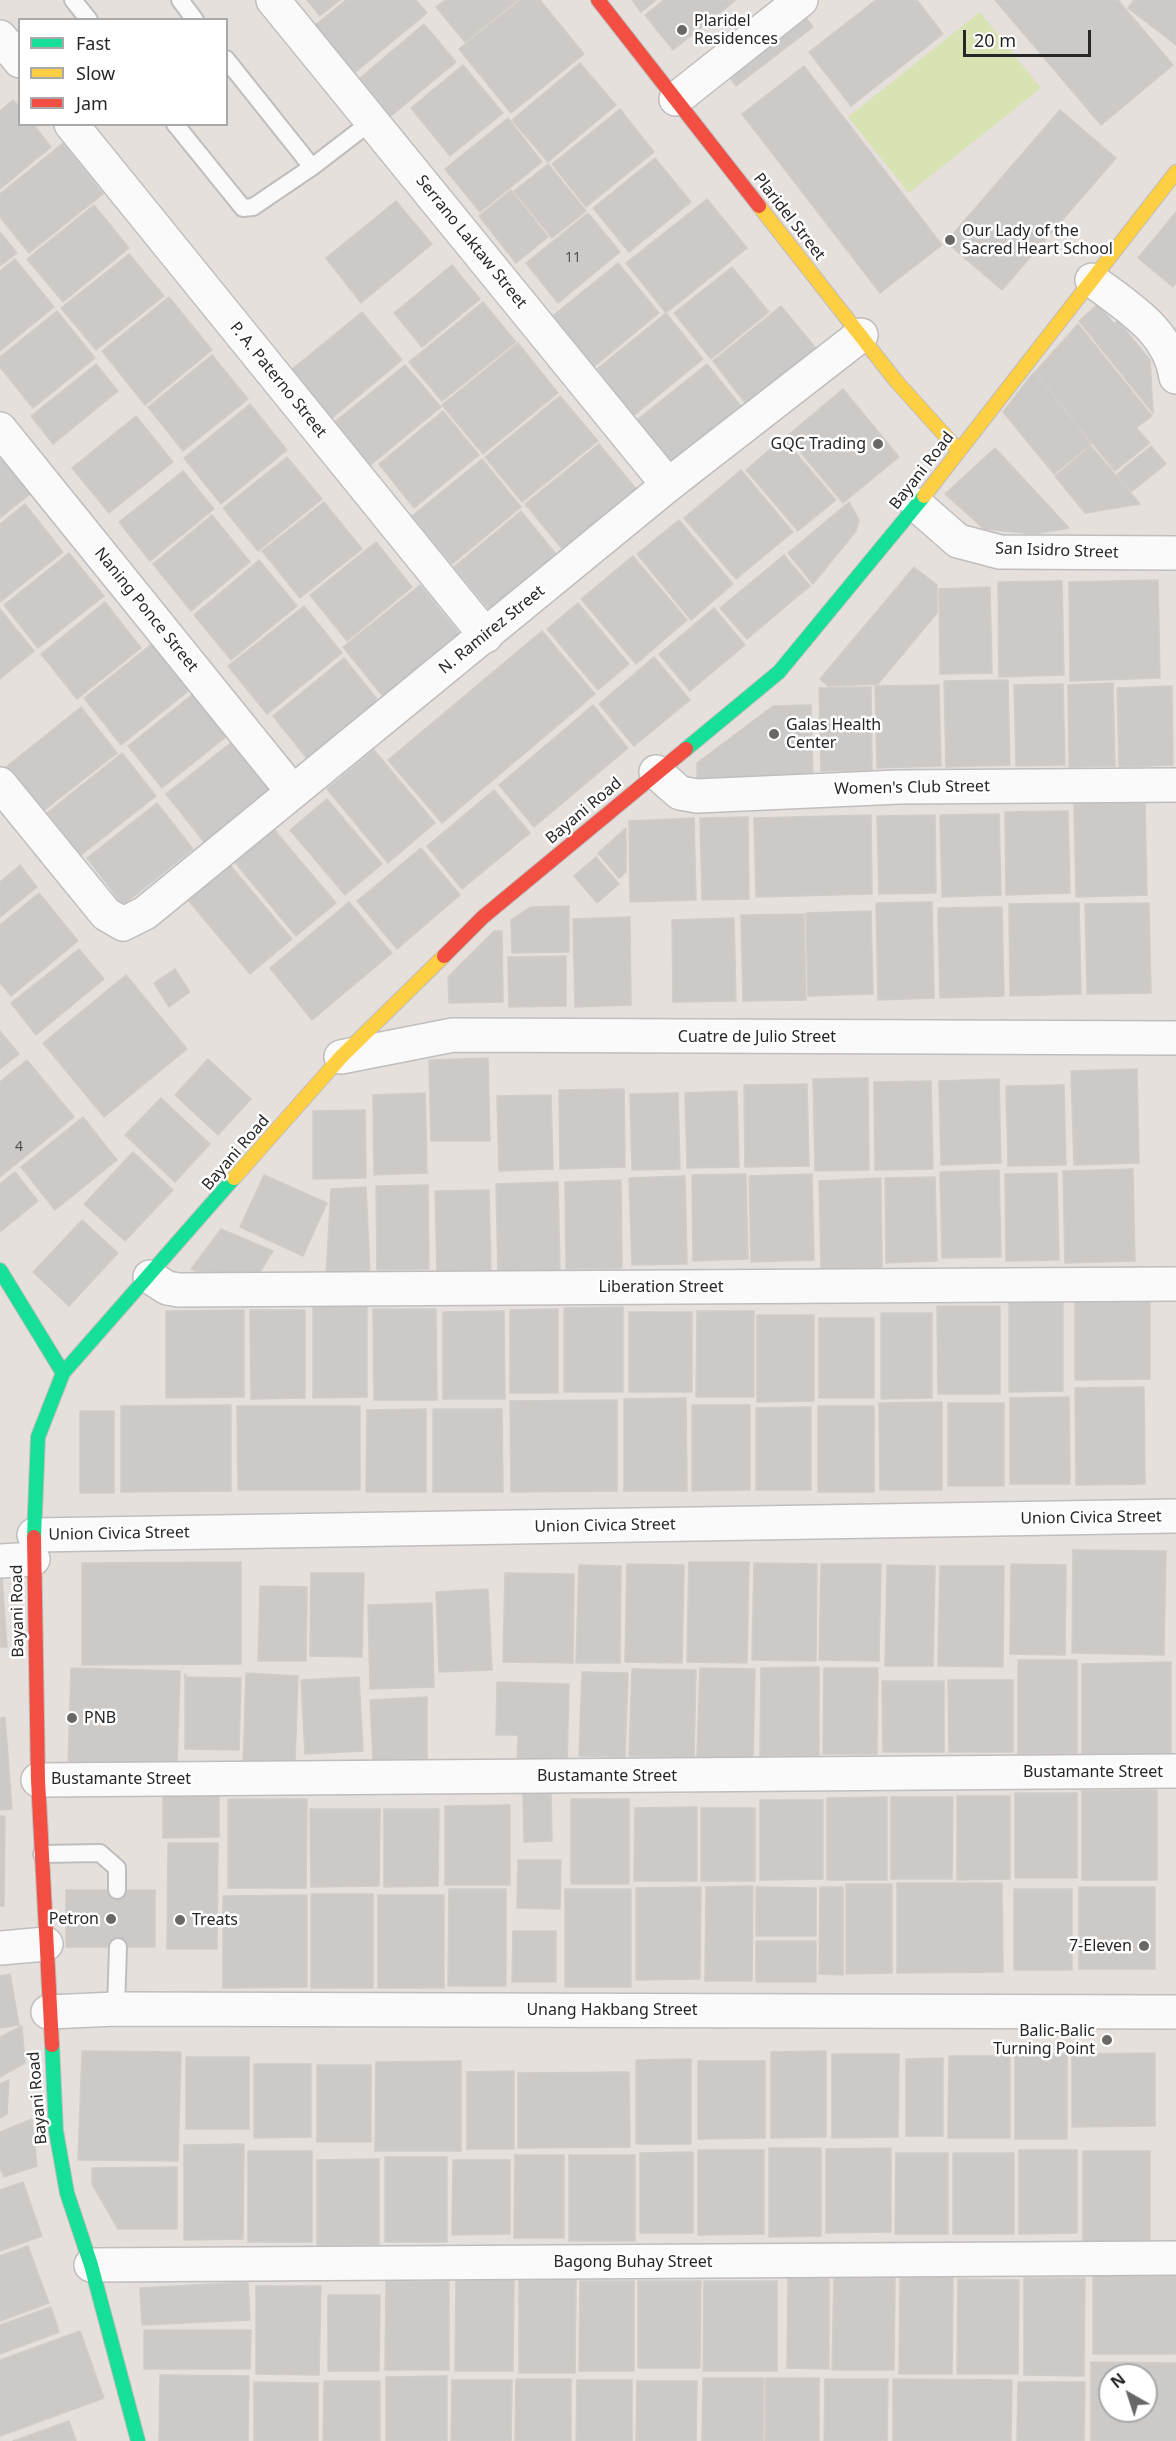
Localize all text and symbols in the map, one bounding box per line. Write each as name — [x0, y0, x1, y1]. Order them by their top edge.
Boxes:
place label: Plaridel Residences — [694, 11, 778, 49]
legend — [18, 18, 228, 126]
scale bar — [966, 18, 1094, 56]
marker: Plaridel Residences — [675, 23, 689, 37]
text: 20 m — [974, 28, 1016, 52]
text: Fast — [76, 31, 111, 55]
text: Slow — [76, 61, 115, 85]
text: Jam — [76, 91, 108, 115]
street label: Plaridel Street — [749, 170, 829, 264]
street label: Serrano Laktaw Street — [411, 172, 531, 312]
place label: Our Lady of the Sacred Heart School — [962, 221, 1113, 259]
marker: Our Lady of the Sacred Heart School — [943, 233, 957, 247]
house number: 11 — [565, 250, 581, 266]
street label: P. A. Paterno Street — [225, 318, 331, 442]
street label: Bayani Road — [886, 428, 958, 514]
place label: GQC Trading — [771, 434, 866, 454]
marker: GQC Trading — [871, 437, 885, 451]
street label: San Isidro Street — [995, 539, 1119, 563]
street label: Naning Ponce Street — [90, 544, 202, 676]
street label: N. Ramirez Street — [435, 582, 549, 678]
place label: Galas Health Center — [786, 715, 881, 753]
marker: Galas Health Center — [767, 727, 781, 741]
street label: Bayani Road — [542, 774, 626, 848]
street label: Women's Club Street — [834, 777, 990, 799]
street label: Cuatre de Julio Street — [678, 1027, 836, 1047]
street label: Bayani Road — [198, 1112, 274, 1194]
house number: 4 — [15, 1139, 23, 1155]
street label: Liberation Street — [599, 1277, 723, 1297]
street label: Union Civica Street — [1020, 1507, 1162, 1529]
street label: Union Civica Street — [534, 1515, 676, 1537]
street label: Union Civica Street — [48, 1523, 190, 1545]
street label: Bayani Road — [8, 1564, 28, 1658]
place label: PNB — [84, 1708, 116, 1728]
marker: PNB — [65, 1711, 79, 1725]
street label: Bustamante Street — [1023, 1762, 1163, 1782]
street label: Bustamante Street — [537, 1766, 677, 1786]
street label: Bustamante Street — [51, 1769, 191, 1789]
place label: Petron — [49, 1909, 99, 1929]
place label: Treats — [192, 1910, 238, 1930]
marker: Petron — [104, 1912, 118, 1926]
marker: Treats — [173, 1913, 187, 1927]
place label: 7-Eleven — [1069, 1936, 1132, 1956]
marker: 7-Eleven — [1137, 1939, 1151, 1953]
street label: Unang Hakbang Street — [526, 2000, 698, 2020]
place label: Balic-Balic Turning Point — [993, 2021, 1095, 2059]
marker: Balic-Balic Turning Point — [1100, 2033, 1114, 2047]
street label: Bayani Road — [24, 2051, 52, 2145]
street label: Bagong Buhay Street — [554, 2252, 712, 2272]
north arrow — [1098, 2363, 1158, 2423]
text: N — [1106, 2368, 1130, 2393]

